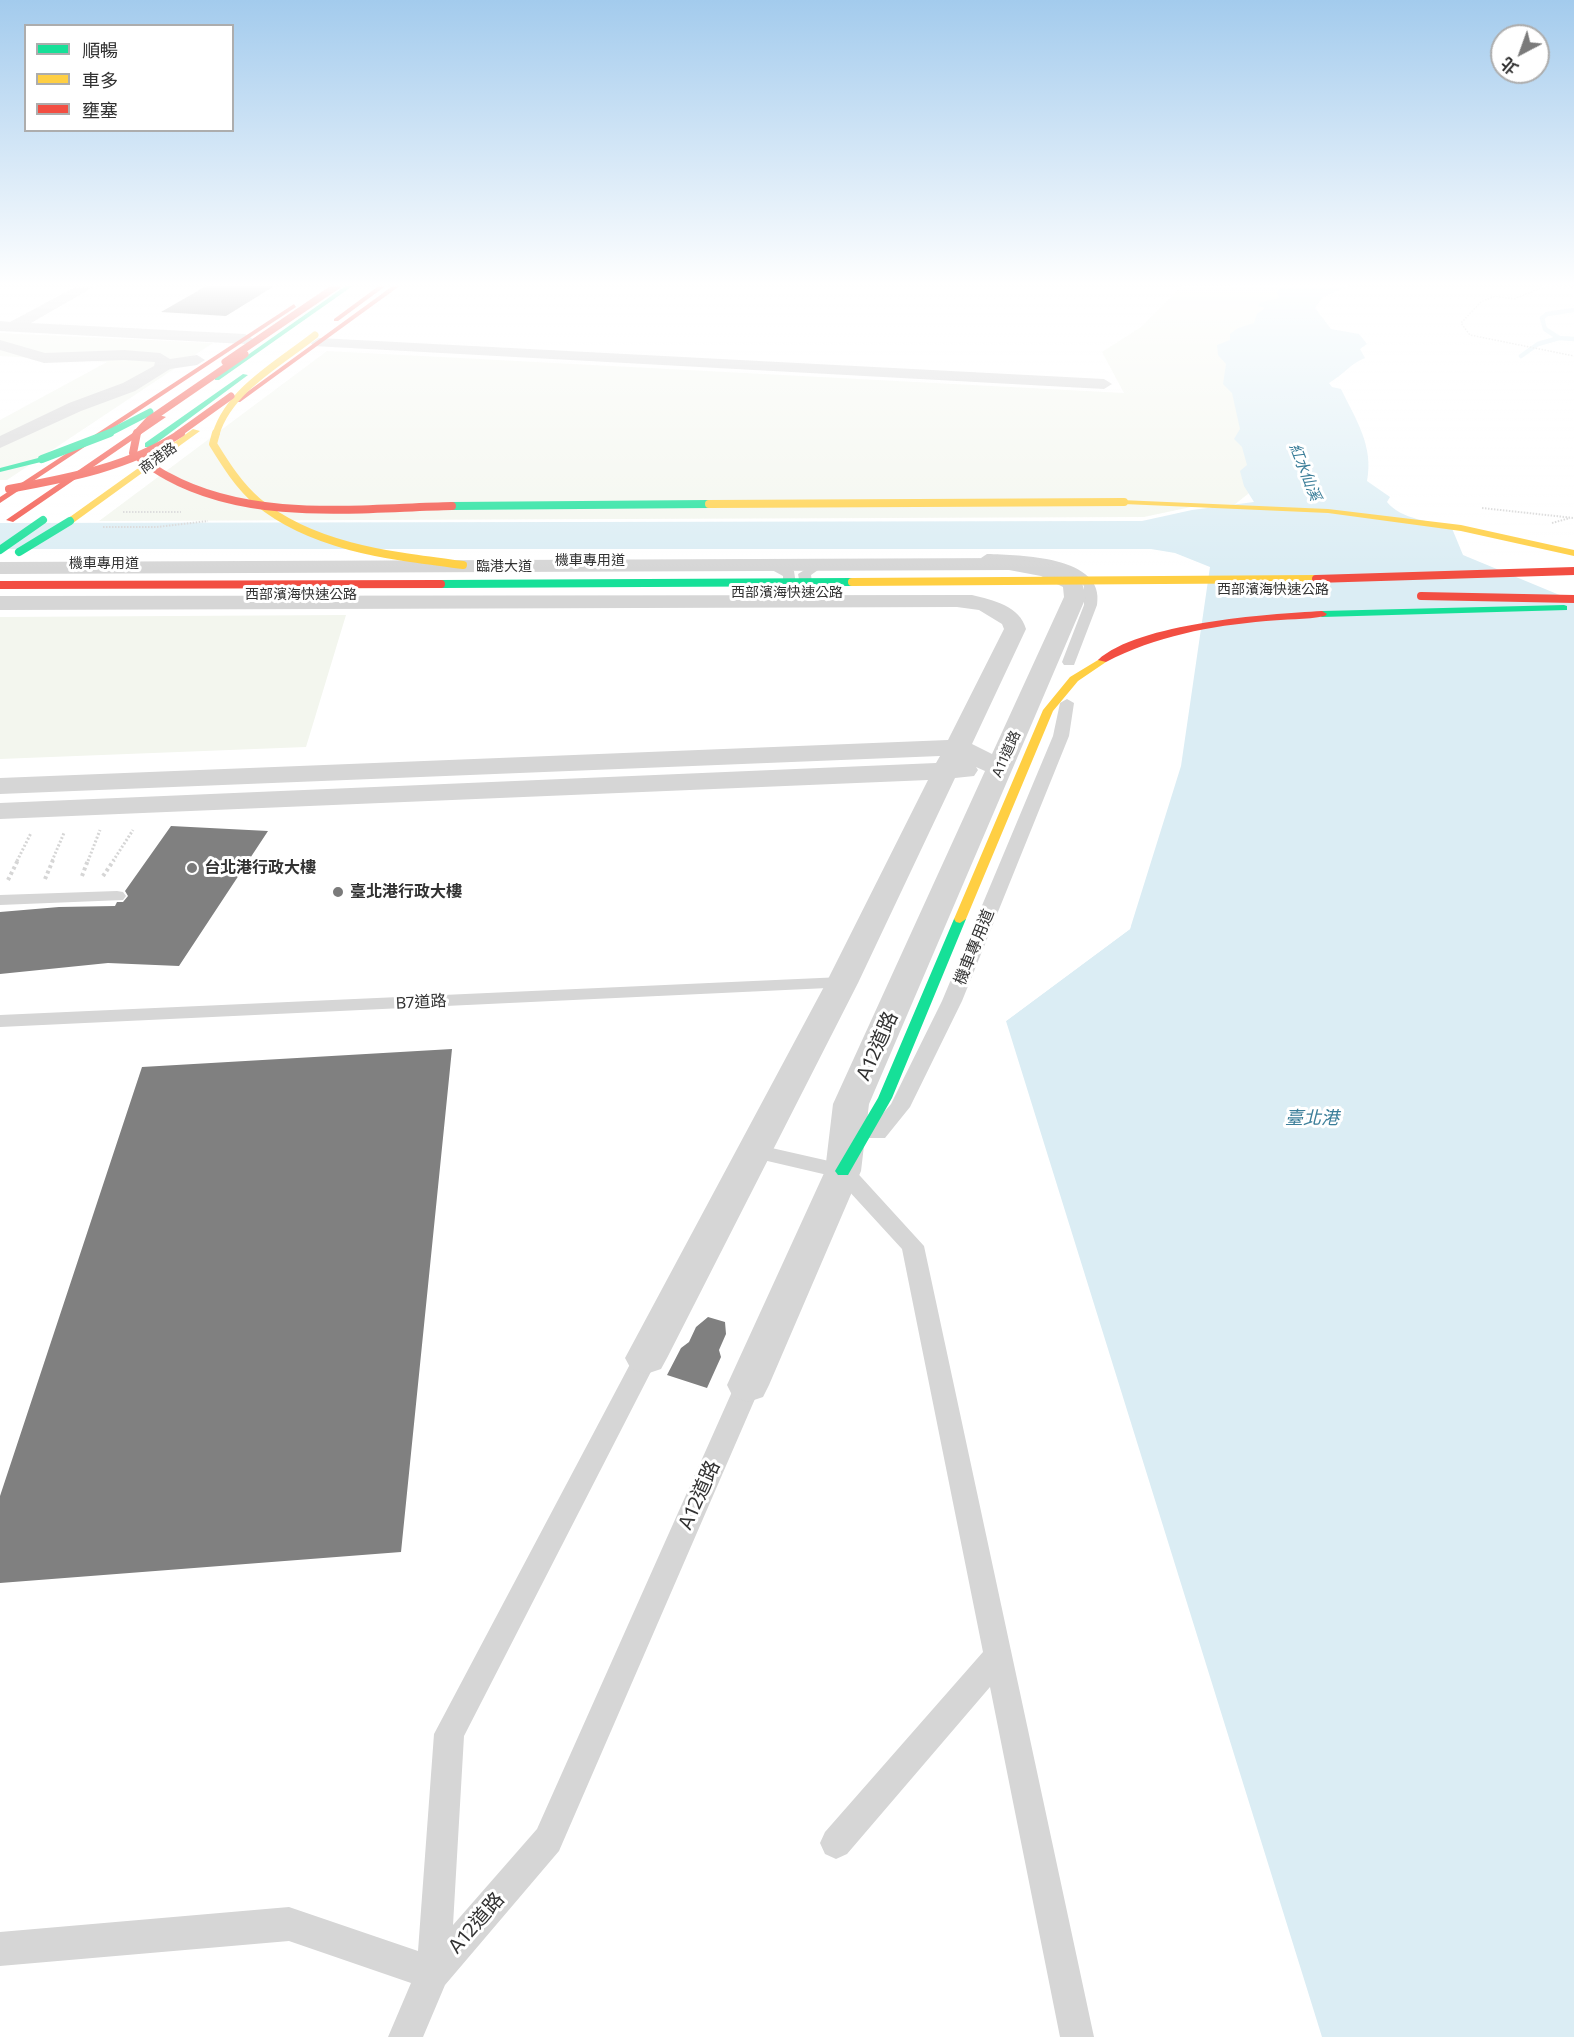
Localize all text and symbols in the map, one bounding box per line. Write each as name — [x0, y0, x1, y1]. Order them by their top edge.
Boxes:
legend — [24, 24, 234, 132]
north arrow — [1490, 24, 1550, 84]
text: 順暢 — [82, 39, 118, 61]
text: 北 — [1497, 54, 1521, 79]
text: 車多 — [82, 69, 118, 91]
text: 壅塞 — [82, 99, 118, 121]
street label: 商港路 — [136, 439, 180, 477]
water label: 紅水仙溪 — [1285, 441, 1325, 503]
street label: 機車專用道 — [555, 552, 625, 568]
street label: 機車專用道 — [69, 555, 139, 571]
street label: 臨港大道 — [476, 558, 532, 574]
street label: 西部濱海快速公路 — [1217, 581, 1329, 597]
street label: 西部濱海快速公路 — [731, 584, 843, 600]
street label: 西部濱海快速公路 — [245, 586, 357, 602]
street label: A11道路 — [988, 728, 1024, 780]
place label: 台北港行政大樓 — [204, 858, 316, 878]
marker: 台北港行政大樓 — [185, 861, 199, 875]
place label: 臺北港行政大樓 — [350, 882, 462, 902]
marker: 臺北港行政大樓 — [331, 885, 345, 899]
street label: 機車專用道 — [950, 906, 998, 988]
street label: B7道路 — [395, 991, 447, 1013]
street label: A12道路 — [851, 1008, 903, 1084]
water label: 臺北港 — [1285, 1107, 1339, 1129]
street label: A12道路 — [673, 1457, 725, 1533]
street label: A12道路 — [443, 1887, 509, 1959]

